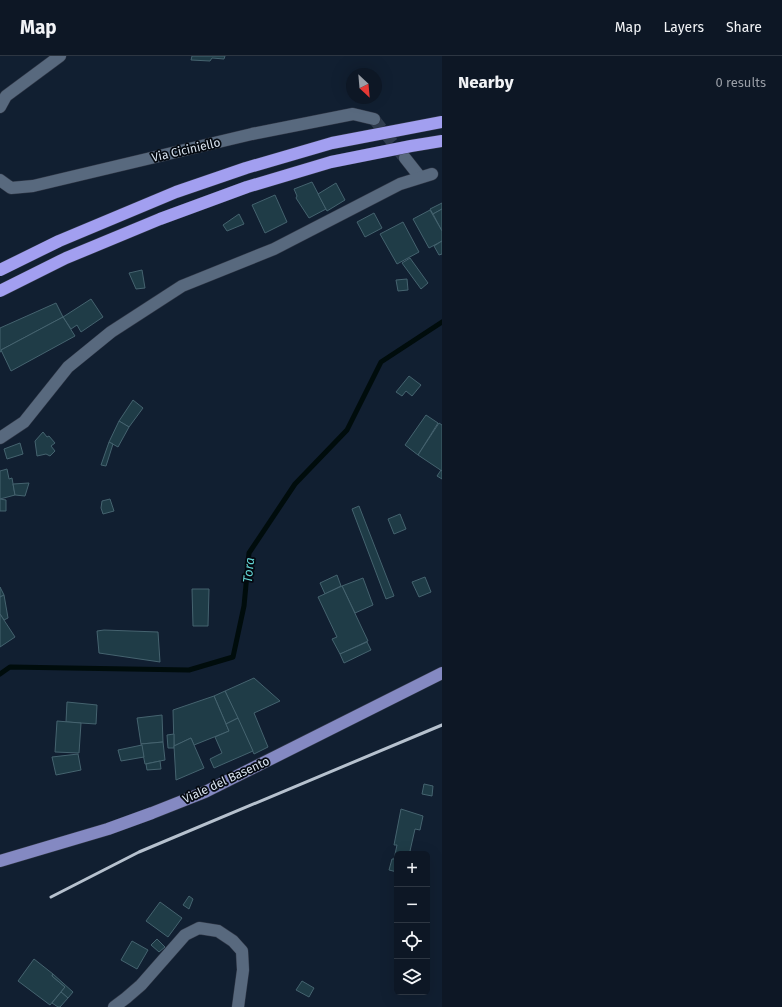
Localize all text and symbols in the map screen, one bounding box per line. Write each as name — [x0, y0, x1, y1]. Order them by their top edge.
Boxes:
text: Map — [20, 16, 57, 39]
text: Map — [615, 19, 641, 36]
text: Layers — [663, 19, 704, 36]
text: Share — [726, 19, 762, 36]
north arrow — [346, 68, 382, 104]
text: Nearby — [458, 72, 513, 93]
text: 0 results — [715, 75, 766, 90]
street label: Via Ciciniello — [150, 135, 222, 165]
water label: Tora — [240, 557, 257, 583]
street label: Viale del Basento — [180, 754, 272, 806]
map controls — [394, 851, 430, 995]
button: + — [394, 851, 430, 887]
button: − — [394, 887, 430, 923]
button: locate — [394, 923, 430, 959]
button: layers — [394, 959, 430, 995]

